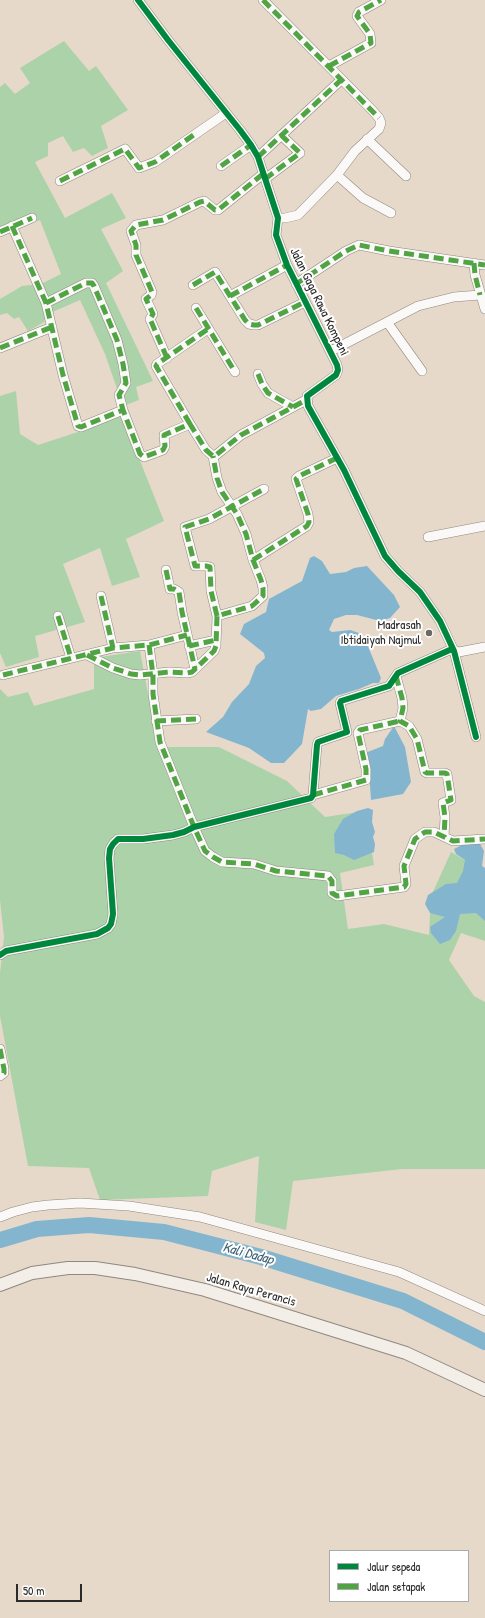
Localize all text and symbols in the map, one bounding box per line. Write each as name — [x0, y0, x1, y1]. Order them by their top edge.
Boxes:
street label: Jalan Gaga Rawa Kompeni — [286, 246, 352, 358]
place label: Madrasah Ibtidaiyah Najmul — [341, 618, 421, 649]
marker: Madrasah Ibtidaiyah Najmul — [424, 628, 434, 638]
water label: Kali Dadap — [221, 1239, 275, 1269]
street label: Jalan Raya Perancis — [205, 1270, 297, 1310]
legend — [329, 1550, 469, 1602]
text: Jalur sepeda — [367, 1558, 420, 1575]
scale bar — [18, 1576, 84, 1602]
text: Jalan setapak — [367, 1578, 425, 1595]
text: 50 m — [23, 1582, 44, 1599]

